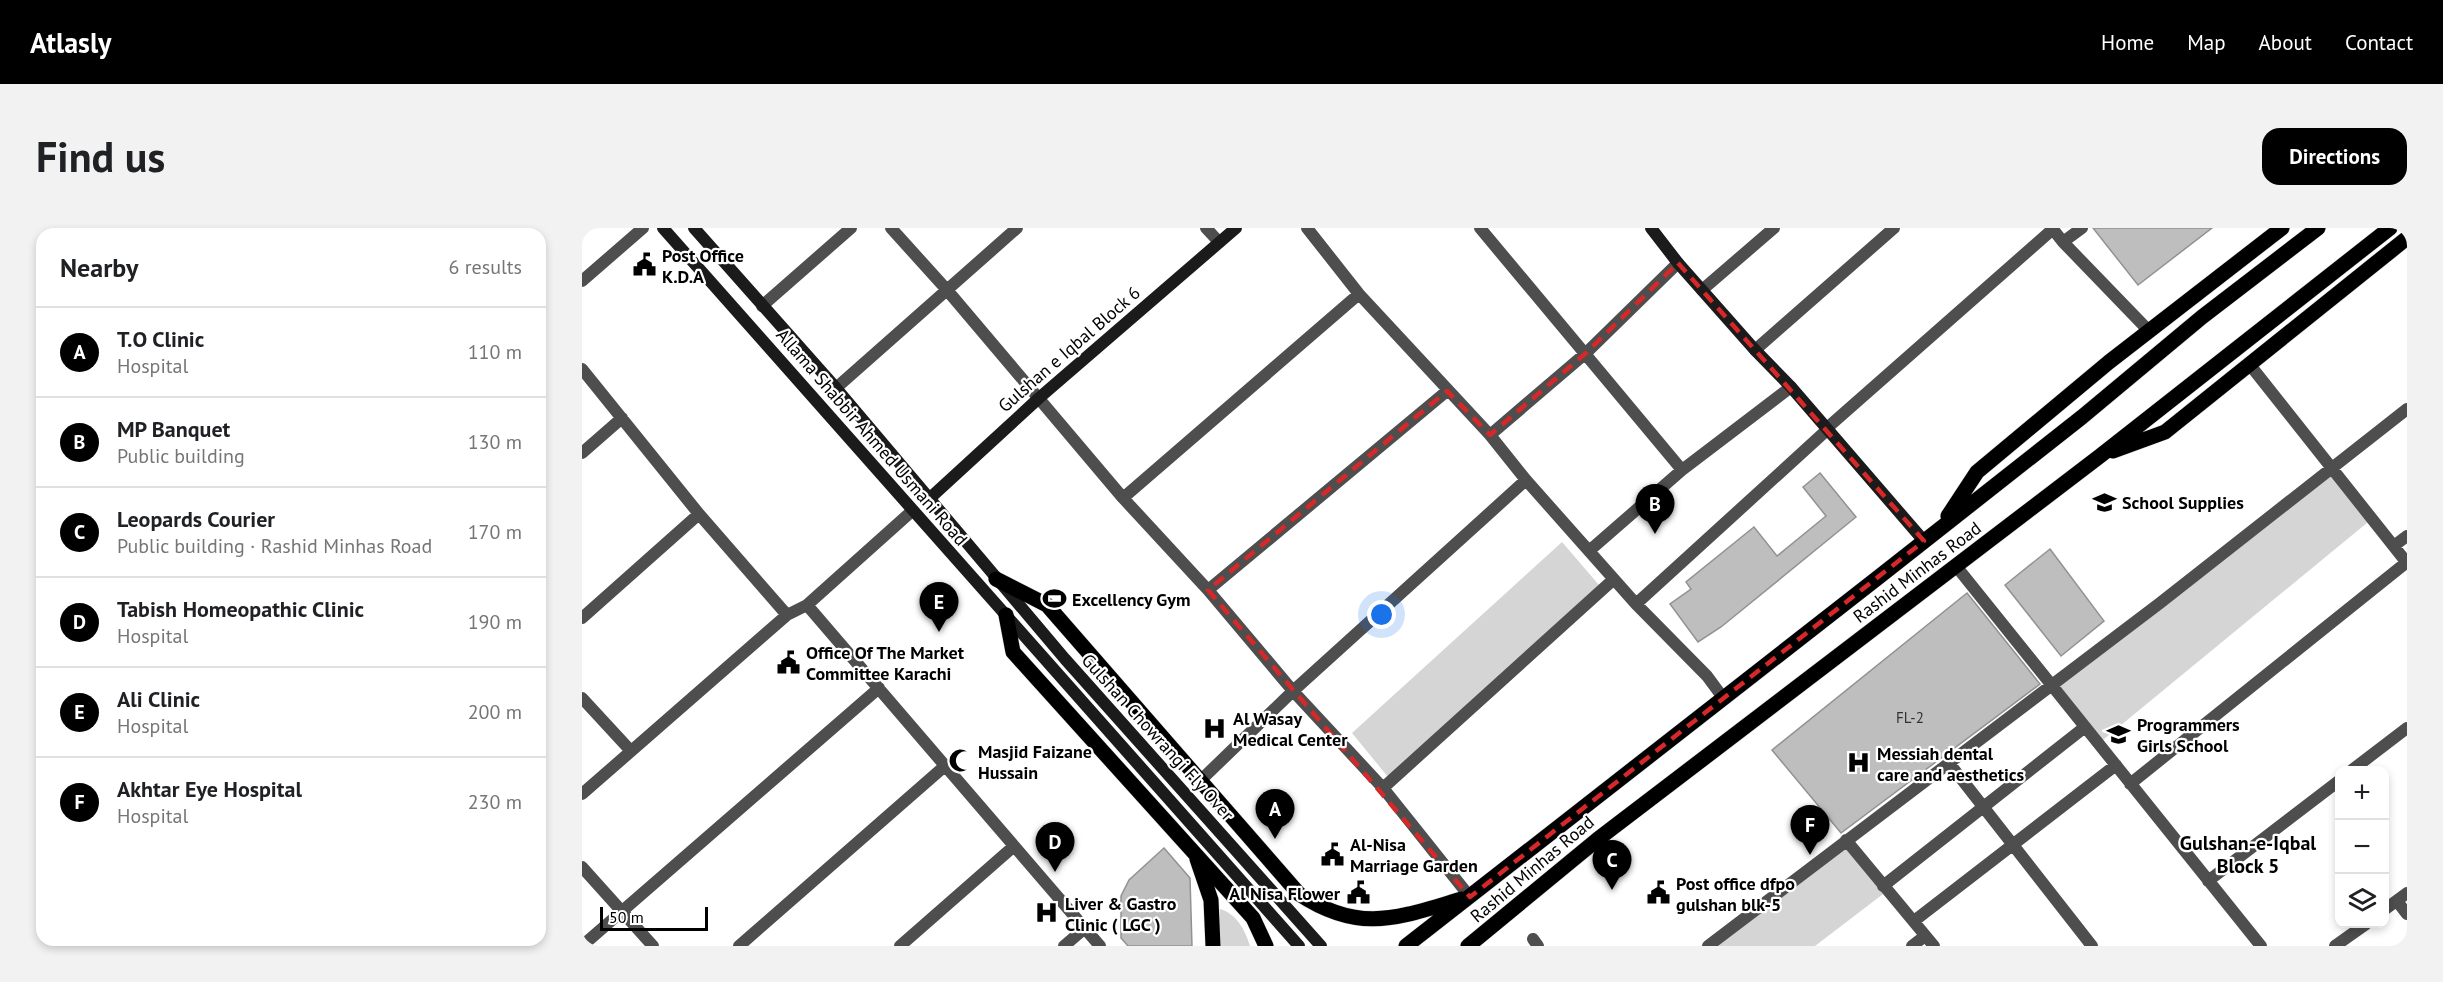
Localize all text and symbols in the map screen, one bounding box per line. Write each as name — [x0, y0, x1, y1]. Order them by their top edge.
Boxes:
text: Atlasly — [30, 24, 112, 61]
text: Home — [2101, 29, 2154, 56]
text: Map — [2187, 29, 2226, 56]
text: About — [2259, 29, 2312, 56]
text: Contact — [2345, 29, 2413, 56]
button: Directions — [2262, 128, 2407, 185]
text: Find us — [36, 129, 165, 184]
place label: Post Office K.D.A — [662, 244, 744, 288]
text: Nearby — [60, 251, 138, 284]
public building icon: Post Office K.D.A — [631, 252, 657, 278]
text: 6 results — [449, 254, 522, 280]
street label: Gulshan e Iqbal Block 6 — [993, 281, 1145, 417]
street label: Allama Shabbir Ahmed Usmani Road — [771, 324, 973, 550]
text: T.O Clinic — [117, 325, 204, 353]
text: A — [73, 339, 86, 365]
text: 110 m — [468, 339, 522, 365]
text: Hospital — [117, 353, 188, 379]
text: MP Banquet — [117, 415, 230, 443]
text: B — [74, 429, 85, 455]
text: 130 m — [468, 429, 522, 455]
text: Public building — [117, 443, 245, 469]
pin: B — [1636, 484, 1674, 534]
school or university icon: School Supplies — [2091, 489, 2117, 515]
place label: School Supplies — [2122, 491, 2244, 514]
text: Leopards Courier — [117, 505, 275, 533]
street label: Rashid Minhas Road — [1848, 516, 1986, 628]
text: C — [74, 519, 85, 545]
text: 170 m — [468, 519, 522, 545]
text: Public building · Rashid Minhas Road — [117, 533, 432, 559]
pin: E — [920, 582, 958, 632]
sports icon: Excellency Gym — [1041, 586, 1067, 612]
place label: Excellency Gym — [1072, 588, 1190, 611]
text: Tabish Homeopathic Clinic — [117, 595, 364, 623]
your location — [1367, 600, 1396, 629]
text: D — [73, 609, 86, 635]
text: 190 m — [468, 609, 522, 635]
text: Hospital — [117, 623, 188, 649]
place label: Office Of The Market Committee Karachi — [806, 641, 965, 685]
public building icon: Office Of The Market Committee Karachi — [775, 649, 801, 675]
street label: Gulshan Chowrangi Fly Over — [1077, 649, 1239, 825]
text: Ali Clinic — [117, 685, 200, 713]
text: E — [74, 699, 85, 725]
text: 200 m — [468, 699, 522, 725]
place label: Al Wasay Medical Center — [1233, 707, 1348, 751]
house number: FL-2 — [1896, 708, 1924, 727]
text: Hospital — [117, 713, 188, 739]
place label: Programmers Girls School — [2137, 713, 2240, 757]
hospital icon: Al Wasay Medical Center — [1202, 715, 1228, 741]
school or university icon: Programmers Girls School — [2106, 721, 2132, 747]
place label: Masjid Faizane Hussain — [978, 740, 1092, 784]
place label: Messiah dental care and aesthetics — [1877, 742, 2025, 786]
mosque icon: Masjid Faizane Hussain — [947, 748, 973, 774]
hospital icon: Messiah dental care and aesthetics — [1846, 750, 1872, 776]
map controls — [2335, 766, 2389, 928]
button: + — [2335, 766, 2389, 820]
text: Akhtar Eye Hospital — [117, 775, 302, 803]
text: F — [74, 789, 85, 815]
text: 230 m — [468, 789, 522, 815]
pin: A — [1256, 790, 1294, 839]
text: Hospital — [117, 803, 188, 829]
pin: F — [1790, 806, 1830, 855]
street label: Rashid Minhas Road — [1465, 811, 1599, 927]
button: − — [2335, 820, 2389, 874]
pin: D — [1036, 822, 1074, 872]
district label: Gulshan-e-Iqbal Block 5 — [2180, 830, 2316, 879]
place label: Al-Nisa Marriage Garden — [1350, 833, 1478, 877]
pin: C — [1592, 840, 1632, 890]
public building icon: Al-Nisa Marriage Garden — [1319, 841, 1345, 867]
place label: Post office dfpo gulshan blk-5 — [1676, 872, 1795, 916]
button: layers — [2335, 874, 2389, 928]
public building icon: Al Nisa Flower — [1345, 880, 1371, 906]
public building icon: Post office dfpo gulshan blk-5 — [1645, 880, 1671, 906]
place label: Al Nisa Flower — [1229, 882, 1341, 905]
place label: Liver & Gastro Clinic ( LGC ) — [1065, 892, 1177, 936]
hospital icon: Liver & Gastro Clinic ( LGC ) — [1034, 900, 1060, 926]
scale bar — [600, 904, 708, 932]
text: 50 m — [609, 907, 644, 927]

